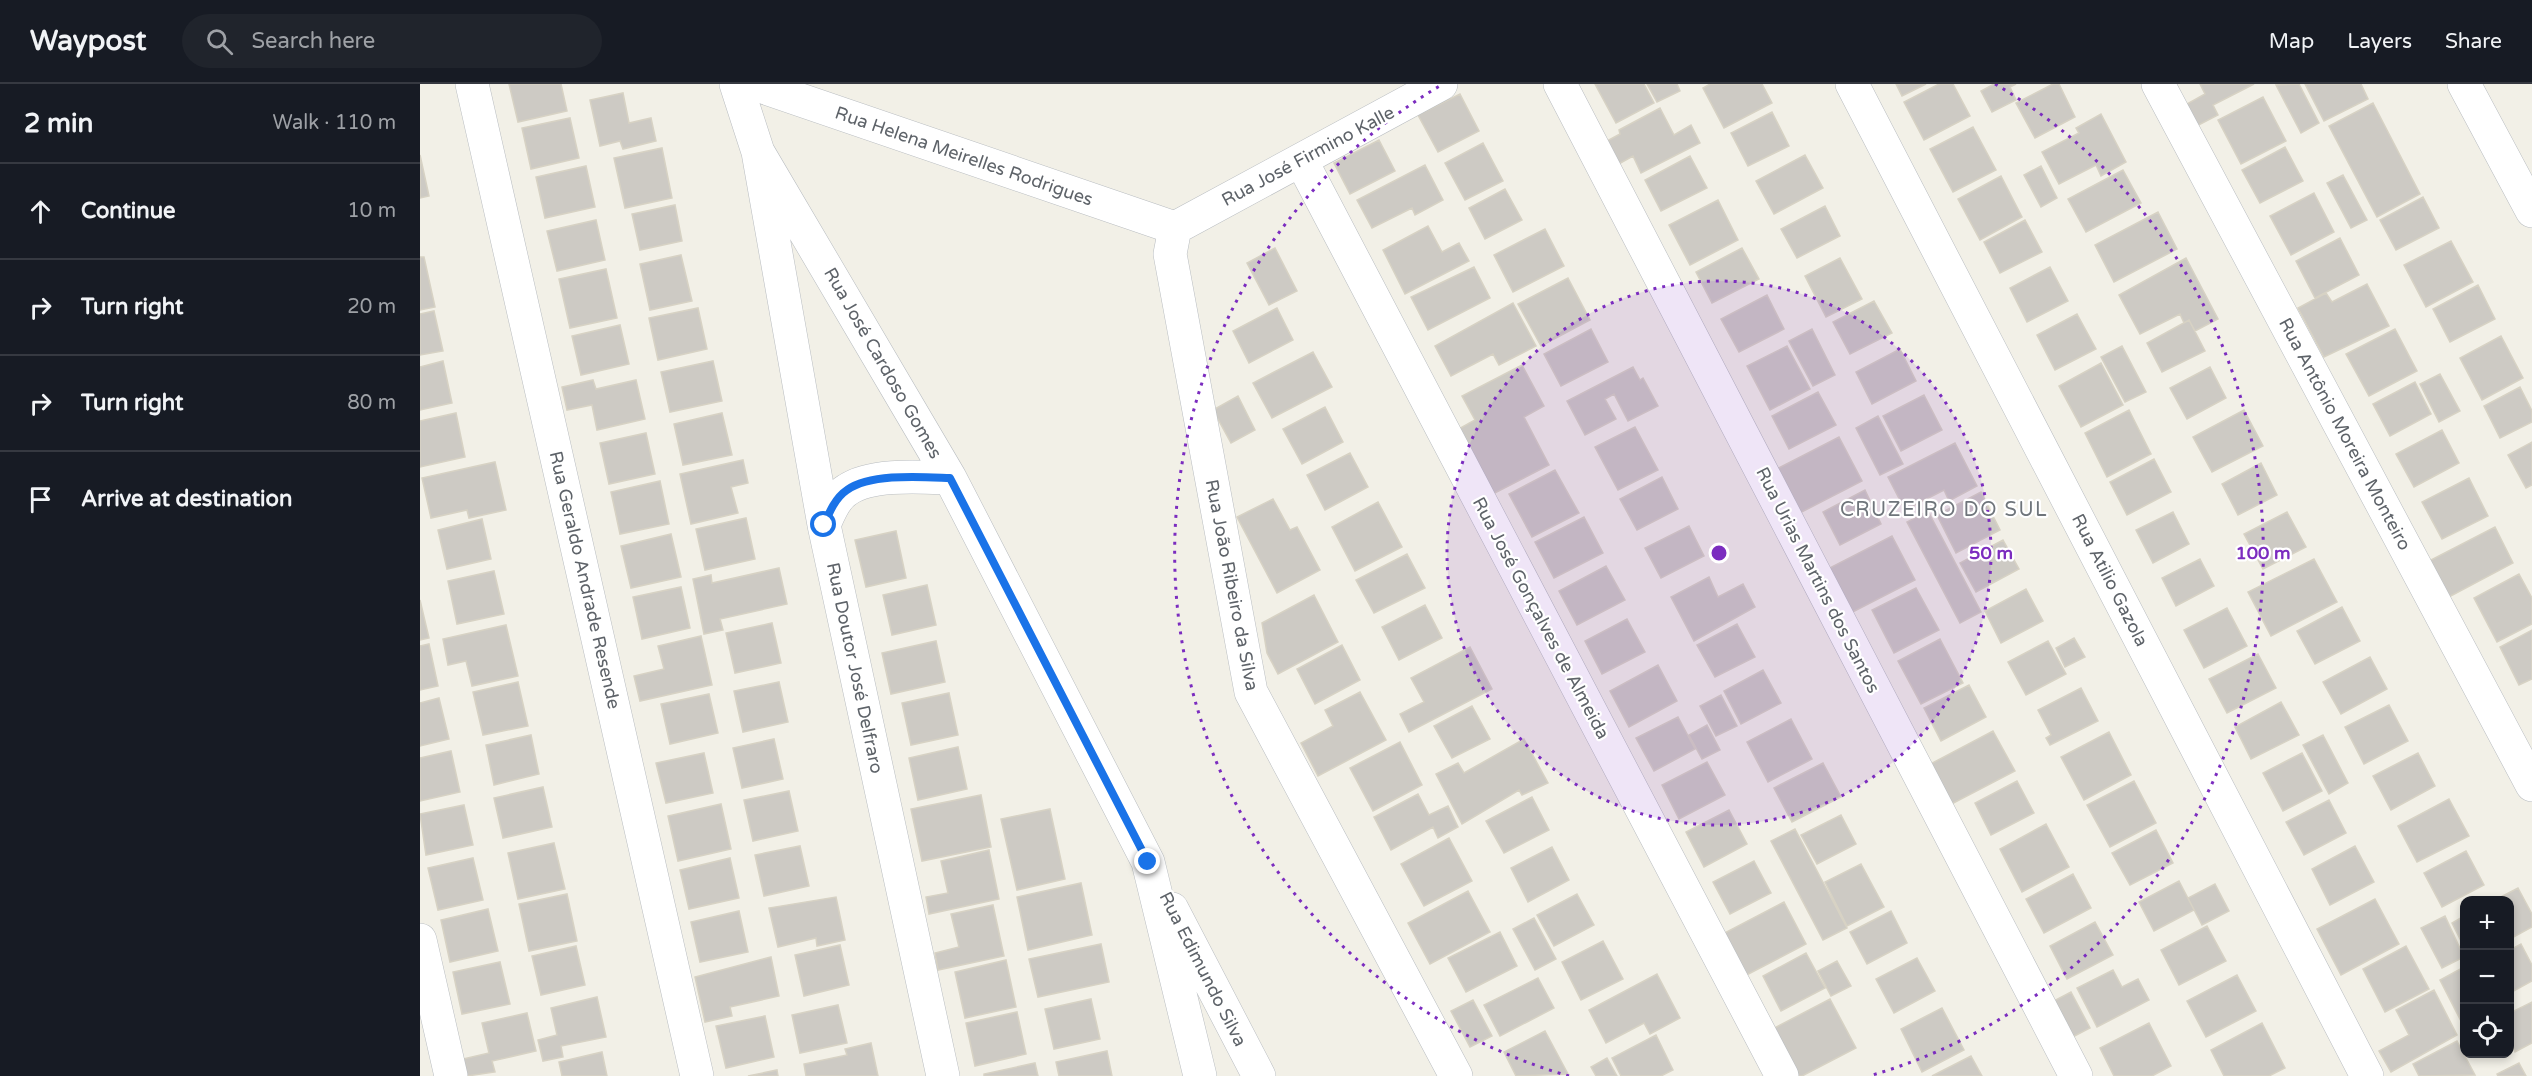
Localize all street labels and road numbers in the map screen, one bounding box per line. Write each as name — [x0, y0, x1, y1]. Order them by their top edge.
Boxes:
street label: Rua Helena Meirelles Rodrigues — [832, 101, 1096, 211]
street label: Rua José Firmino Kalle — [1218, 101, 1398, 211]
street label: Rua José Cardoso Gomes — [819, 263, 947, 463]
street label: Rua Antônio Moreira Monteiro — [2274, 314, 2416, 554]
street label: Rua Geraldo Andrade Resende — [545, 449, 625, 711]
street label: Rua Urias Martins dos Santos — [1751, 463, 1885, 697]
street label: Rua João Ribeiro da Silva — [1201, 477, 1263, 693]
street label: Rua José Gonçalves de Almeida — [1468, 493, 1614, 743]
street label: Rua Atilio Gazola — [2067, 510, 2153, 650]
street label: Rua Doutor José Delfraro — [822, 561, 888, 776]
street label: Rua Edimundo Silva — [1155, 888, 1251, 1050]

